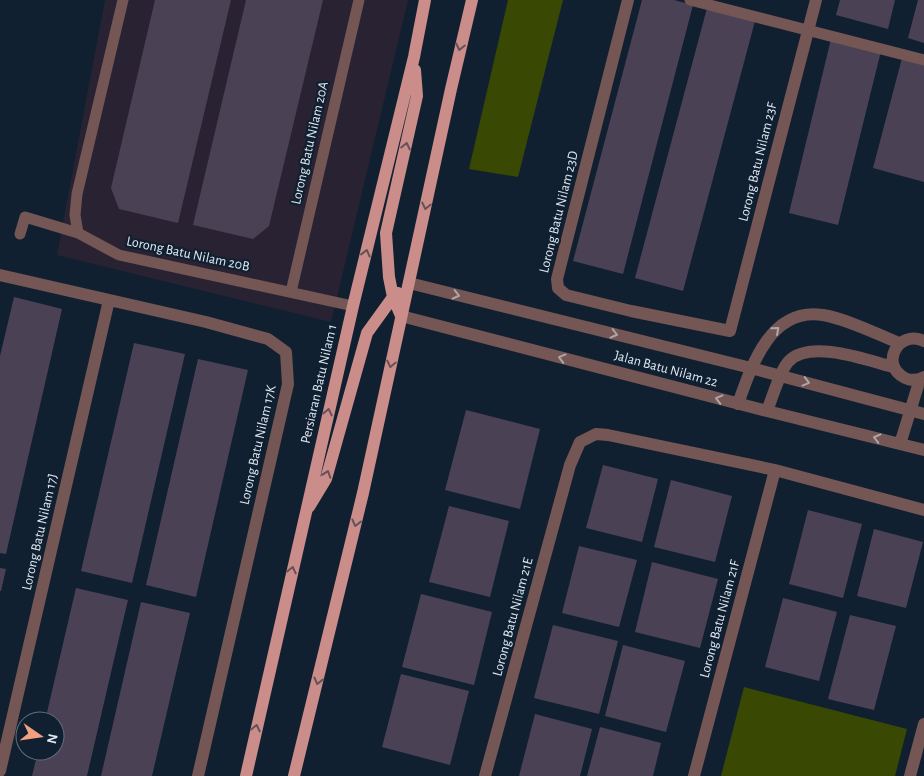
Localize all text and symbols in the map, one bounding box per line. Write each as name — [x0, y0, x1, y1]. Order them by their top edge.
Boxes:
one-way arrow — [455, 43, 466, 52]
street label: Lorong Batu Nilam 20A — [289, 80, 331, 206]
street label: Lorong Batu Nilam 23F — [736, 100, 780, 223]
one-way arrow — [400, 142, 411, 151]
street label: Lorong Batu Nilam 23D — [537, 150, 581, 274]
one-way arrow — [421, 202, 432, 211]
street label: Lorong Batu Nilam 20B — [125, 234, 251, 274]
one-way arrow — [360, 249, 371, 258]
one-way arrow — [452, 289, 461, 300]
street label: Persiaran Batu Nilam 1 — [298, 323, 340, 445]
one-way arrow — [771, 327, 780, 336]
one-way arrow — [610, 328, 619, 339]
street label: Jalan Batu Nilam 22 — [613, 348, 719, 390]
one-way arrow — [557, 353, 566, 364]
one-way arrow — [386, 360, 397, 369]
one-way arrow — [801, 377, 809, 387]
street label: Lorong Batu Nilam 17K — [237, 383, 279, 506]
one-way arrow — [716, 394, 724, 404]
one-way arrow — [322, 407, 333, 416]
one-way arrow — [873, 434, 881, 444]
one-way arrow — [321, 471, 331, 479]
street label: Lorong Batu Nilam 17J — [20, 472, 60, 592]
one-way arrow — [351, 518, 362, 527]
street label: Lorong Batu Nilam 21E — [490, 556, 536, 678]
street label: Lorong Batu Nilam 21F — [698, 558, 743, 679]
one-way arrow — [286, 565, 297, 574]
one-way arrow — [313, 676, 323, 684]
north arrow — [15, 711, 65, 761]
one-way arrow — [250, 724, 261, 733]
text: N — [44, 732, 60, 745]

